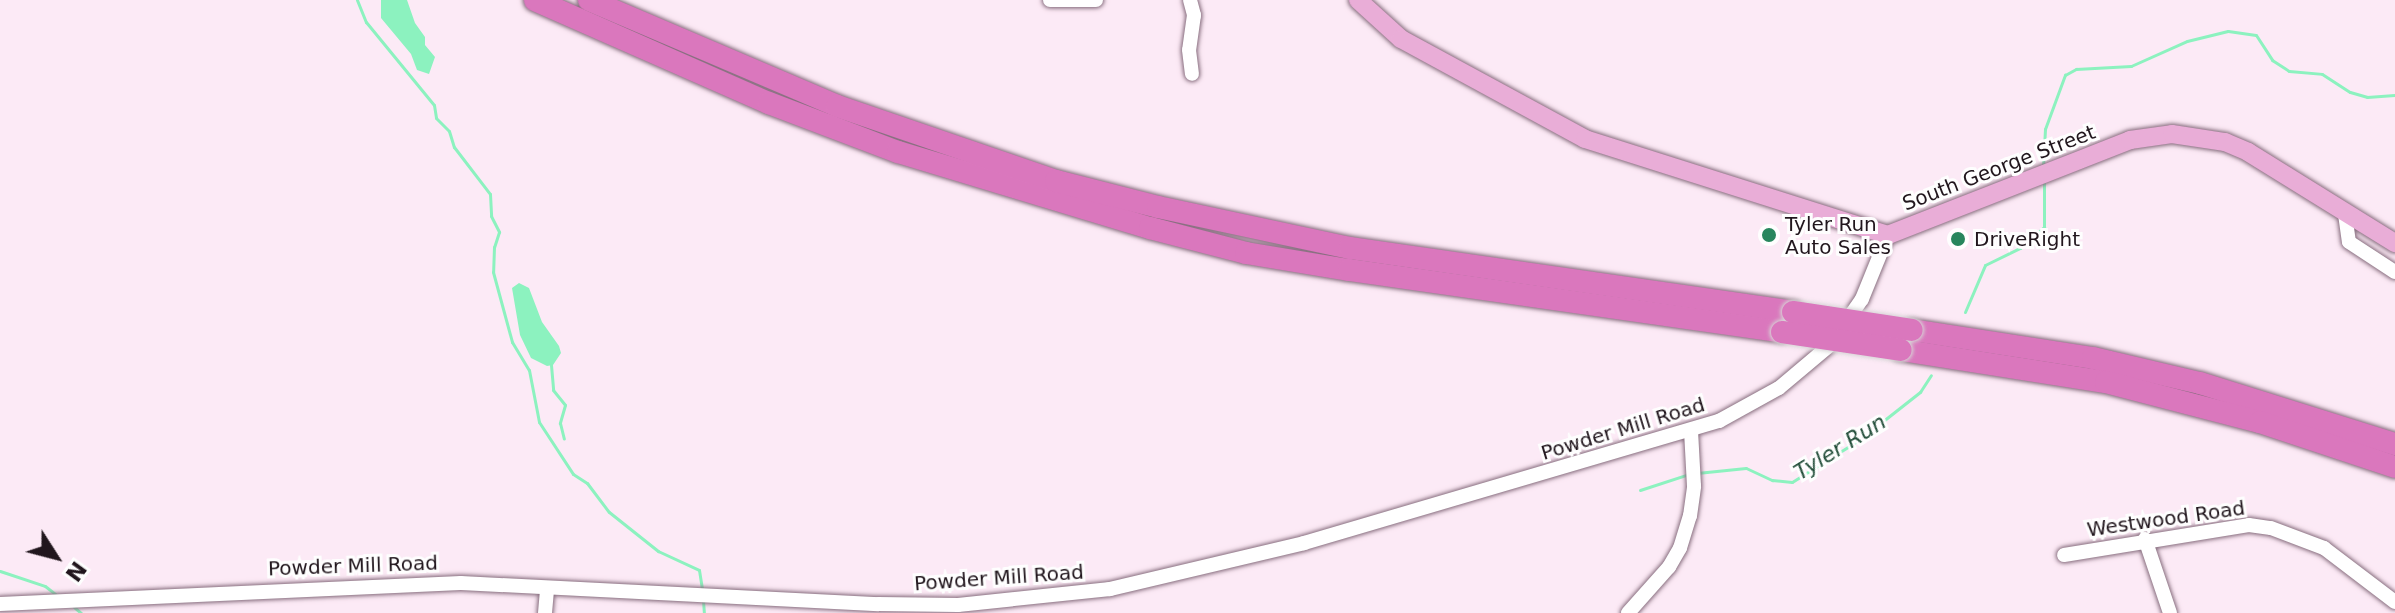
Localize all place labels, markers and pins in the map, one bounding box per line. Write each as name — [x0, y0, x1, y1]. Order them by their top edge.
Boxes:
place label: Tyler Run Auto Sales — [1785, 212, 1891, 259]
marker: Tyler Run Auto Sales — [1760, 226, 1778, 244]
place label: DriveRight — [1974, 227, 2080, 251]
marker: DriveRight — [1949, 230, 1967, 248]

